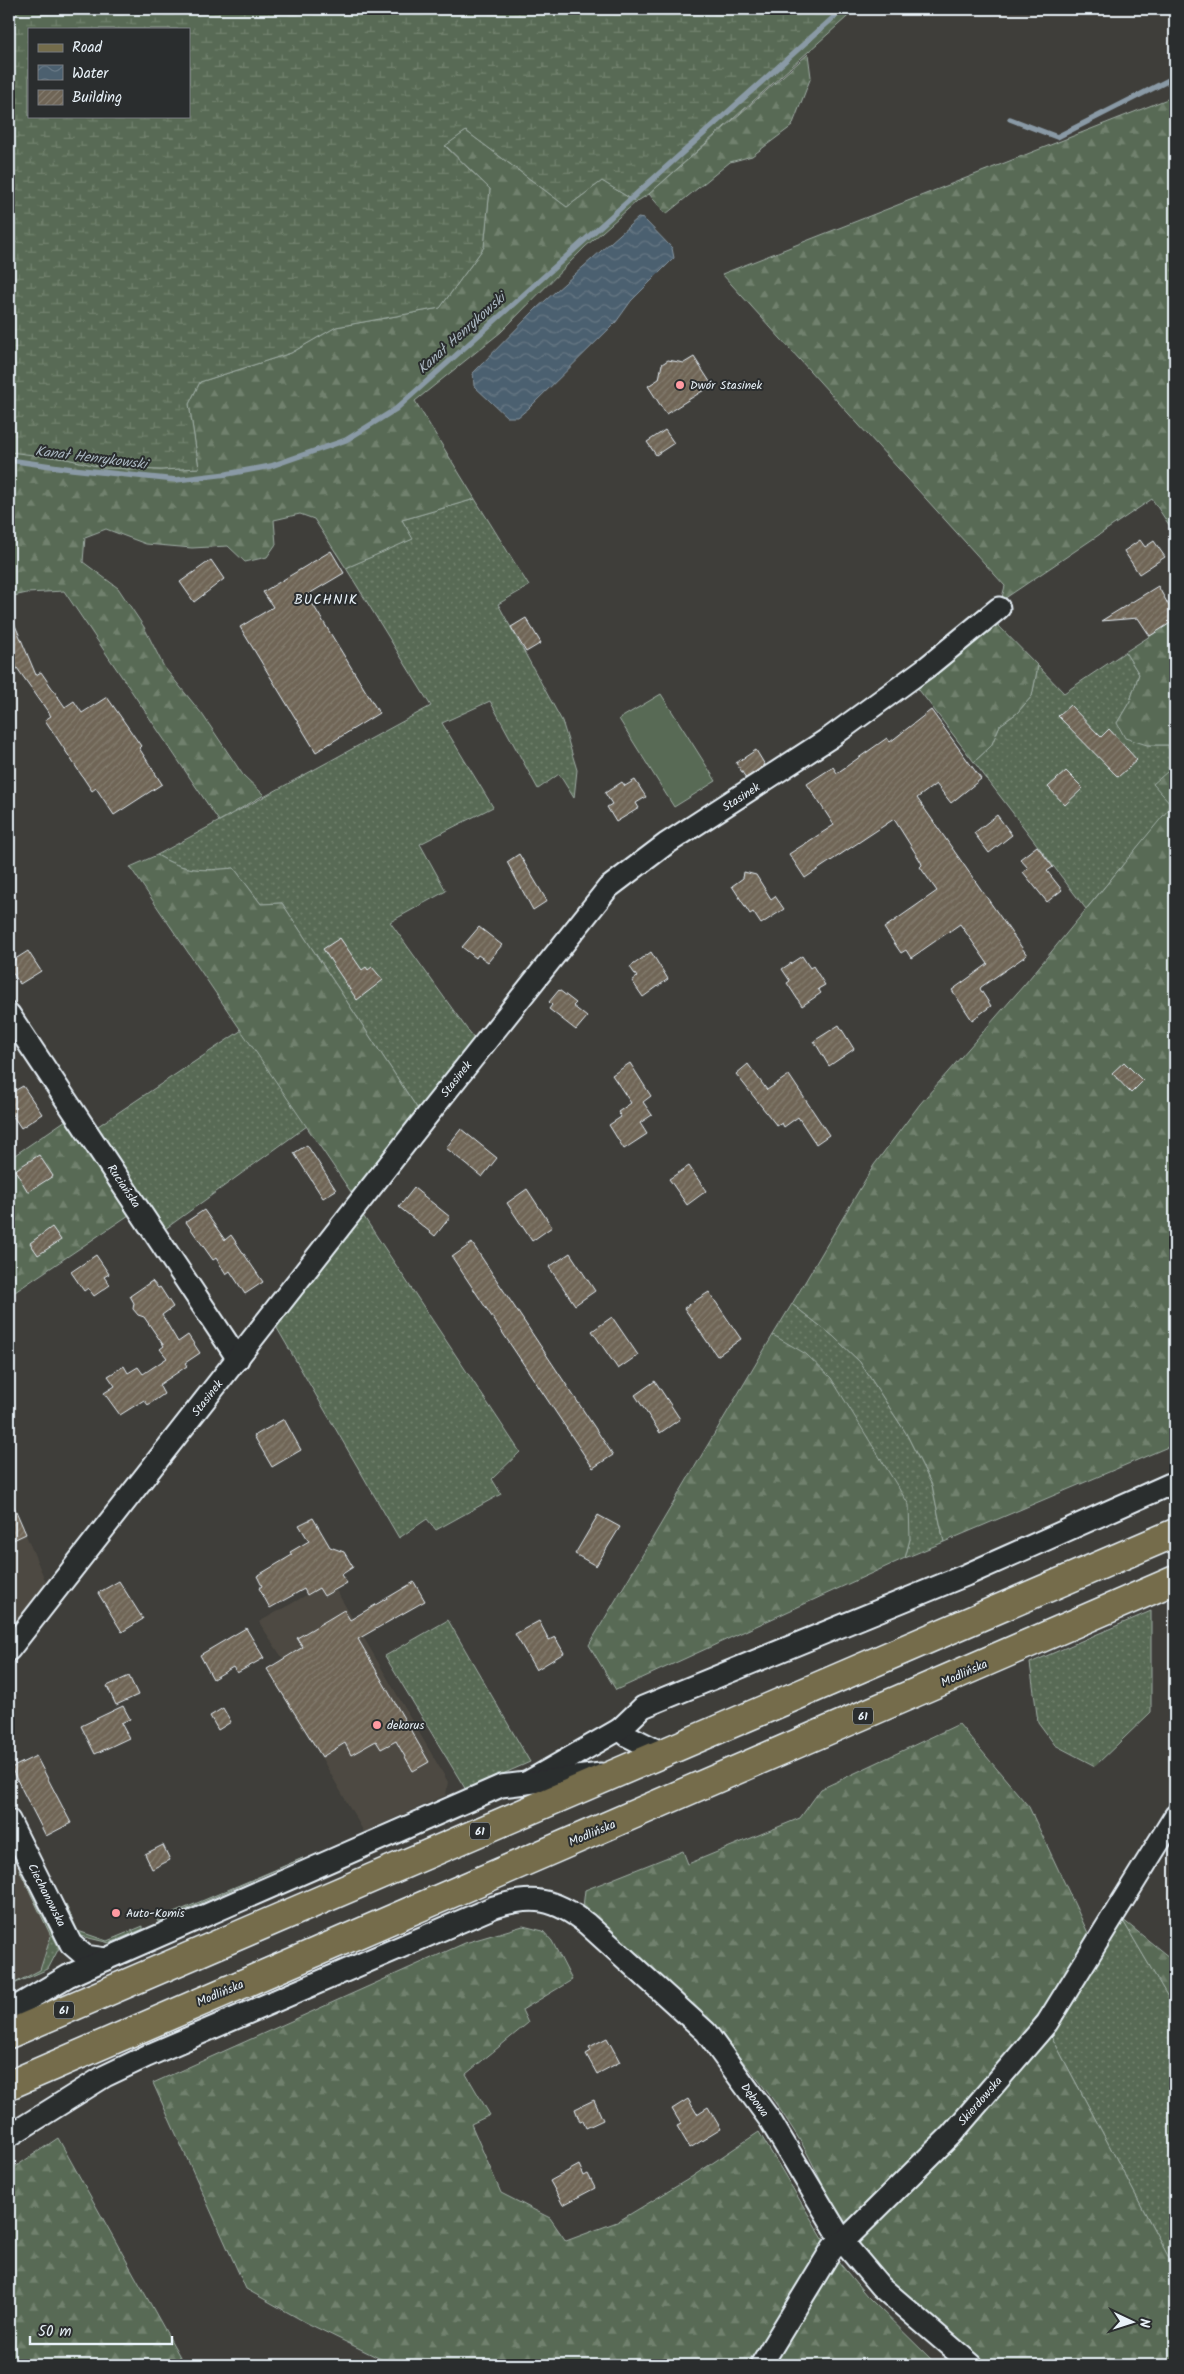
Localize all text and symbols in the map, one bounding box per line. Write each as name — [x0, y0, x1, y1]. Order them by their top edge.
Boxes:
legend — [28, 28, 190, 118]
text: Road — [72, 36, 103, 60]
text: Water — [72, 62, 109, 86]
text: Building — [72, 86, 122, 110]
water label: Kanał Henrykowski — [413, 286, 513, 379]
place label: Dwór Stasinek — [690, 376, 762, 395]
marker: Dwór Stasinek — [674, 379, 686, 391]
water label: Kanał Henrykowski — [34, 440, 150, 476]
district label: BUCHNIK — [294, 589, 358, 611]
street label: Stasinek — [718, 778, 764, 817]
street label: Stasinek — [436, 1057, 477, 1102]
street label: Ruciańska — [102, 1161, 145, 1212]
street label: Stasinek — [187, 1376, 228, 1421]
street label: Modlińska — [938, 1655, 991, 1692]
road number: 61 — [853, 1708, 873, 1724]
place label: dekorus — [387, 1716, 424, 1735]
marker: dekorus — [371, 1719, 383, 1731]
street label: Modlińska — [566, 1815, 619, 1852]
road number: 61 — [470, 1822, 490, 1840]
street label: Ciechanowska — [22, 1860, 71, 1931]
place label: Auto-Komis — [126, 1904, 185, 1923]
marker: Auto-Komis — [110, 1907, 122, 1919]
street label: Modlińska — [194, 1975, 247, 2012]
road number: 61 — [54, 2002, 74, 2018]
street label: Skierdowska — [953, 2072, 1008, 2130]
street label: Dębowa — [736, 2079, 774, 2122]
north arrow — [1106, 2296, 1156, 2346]
scale bar — [30, 2314, 172, 2346]
text: N — [1133, 2318, 1155, 2328]
text: 50 m — [38, 2320, 72, 2344]

